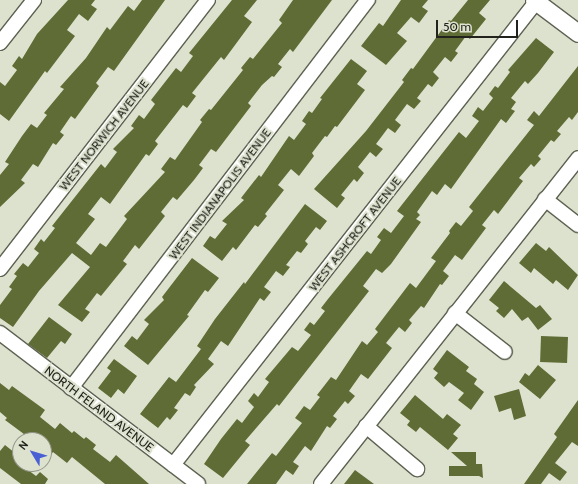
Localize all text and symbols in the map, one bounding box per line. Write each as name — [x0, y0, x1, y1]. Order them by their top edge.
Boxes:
scale bar — [438, 12, 520, 38]
text: 50 m — [443, 19, 471, 34]
street label: WEST NORWICH AVENUE — [56, 77, 152, 193]
street label: WEST INDIANAPOLIS AVENUE — [166, 126, 274, 262]
street label: WEST ASHCROFT AVENUE — [306, 174, 404, 294]
street label: NORTH FELAND AVENUE — [42, 363, 156, 455]
north arrow — [12, 432, 52, 472]
text: N — [15, 438, 31, 453]

